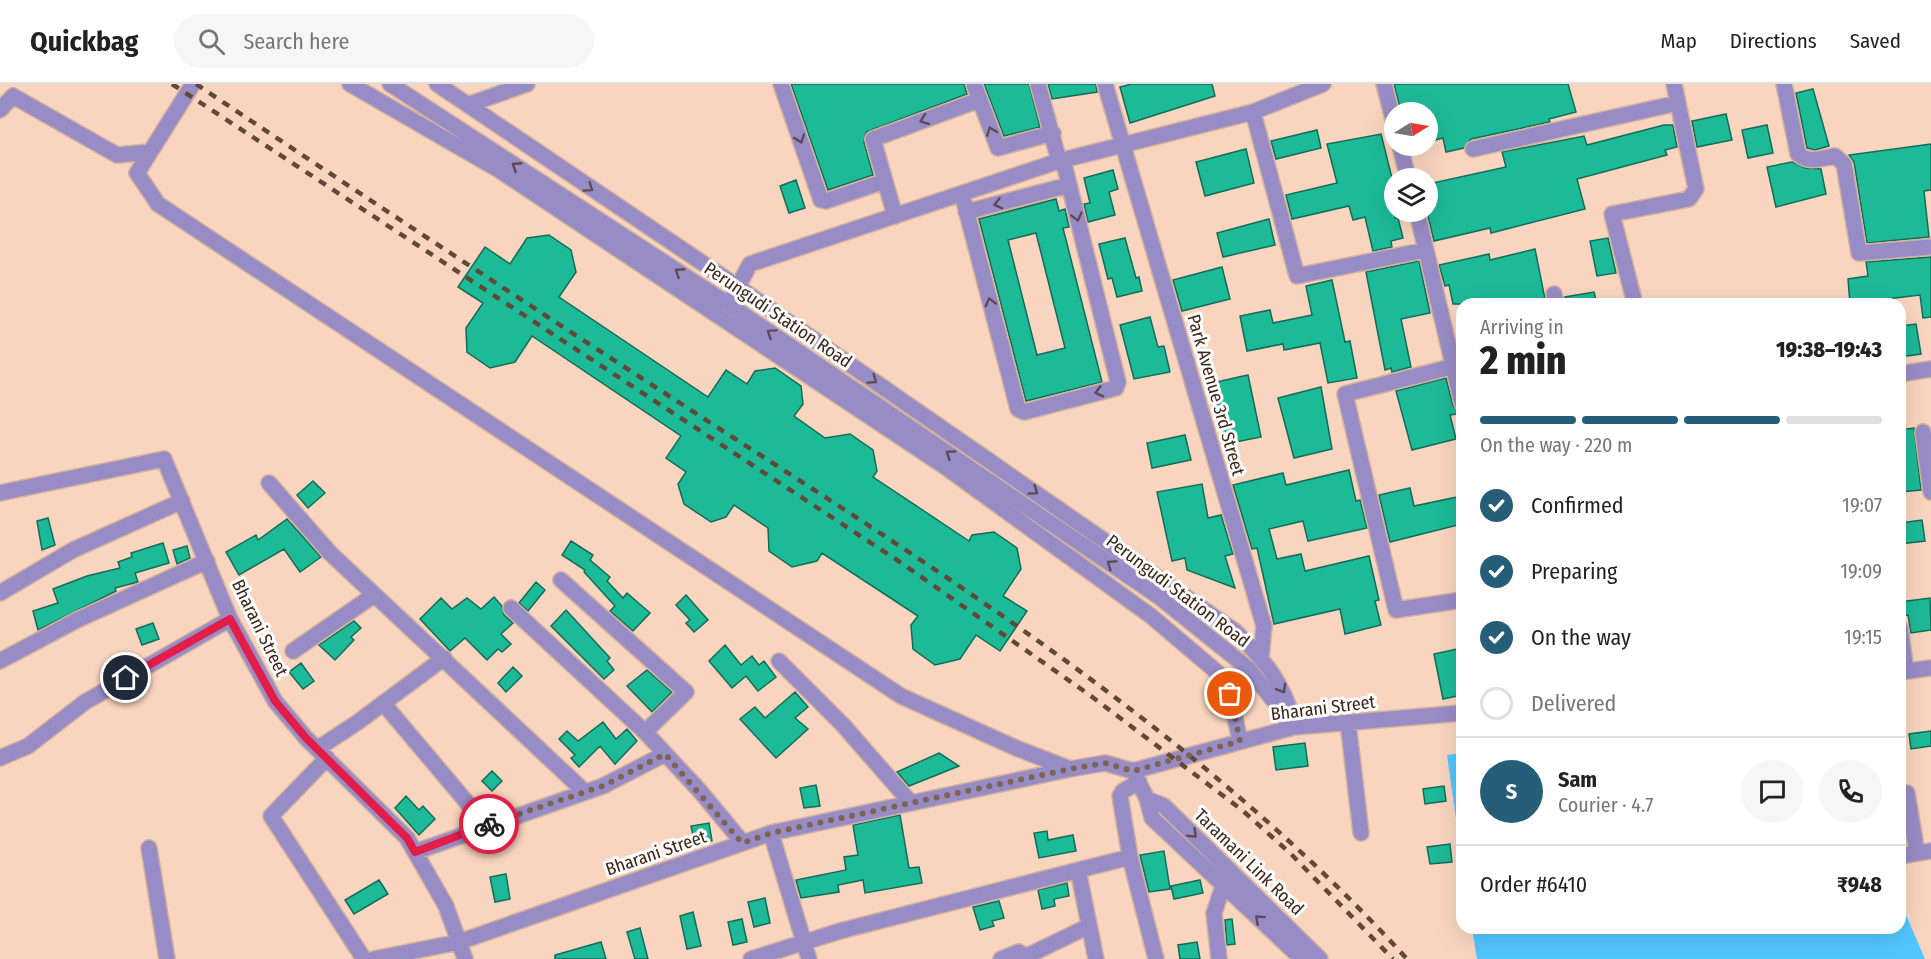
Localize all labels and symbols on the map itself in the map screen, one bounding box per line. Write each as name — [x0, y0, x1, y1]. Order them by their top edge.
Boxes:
north arrow — [1384, 102, 1438, 156]
one-way arrow — [919, 113, 930, 126]
one-way arrow — [985, 126, 998, 137]
one-way arrow — [793, 133, 806, 144]
one-way arrow — [511, 162, 522, 173]
one-way arrow — [583, 181, 594, 192]
one-way arrow — [993, 196, 1003, 209]
one-way arrow — [1070, 211, 1083, 221]
street label: Perungudi Station Road — [700, 257, 856, 373]
one-way arrow — [675, 268, 685, 280]
one-way arrow — [985, 298, 997, 308]
street label: Park Avenue 3rd Street — [1182, 312, 1250, 478]
one-way arrow — [766, 329, 777, 340]
one-way arrow — [866, 373, 877, 384]
one-way arrow — [1094, 385, 1104, 398]
one-way arrow — [945, 450, 956, 461]
one-way arrow — [1027, 484, 1038, 495]
street label: Perungudi Station Road — [1102, 530, 1254, 652]
one-way arrow — [1107, 560, 1118, 571]
street label: Bharani Street — [227, 576, 293, 680]
pin — [100, 652, 151, 703]
pin — [1204, 668, 1255, 719]
one-way arrow — [1275, 683, 1286, 693]
street label: Bharani Street — [1269, 691, 1377, 725]
courier — [459, 794, 519, 854]
street label: Taramani Link Road — [1190, 804, 1308, 920]
street label: Bharani Street — [603, 825, 709, 881]
one-way arrow — [1185, 827, 1196, 838]
one-way arrow — [1256, 915, 1266, 926]

